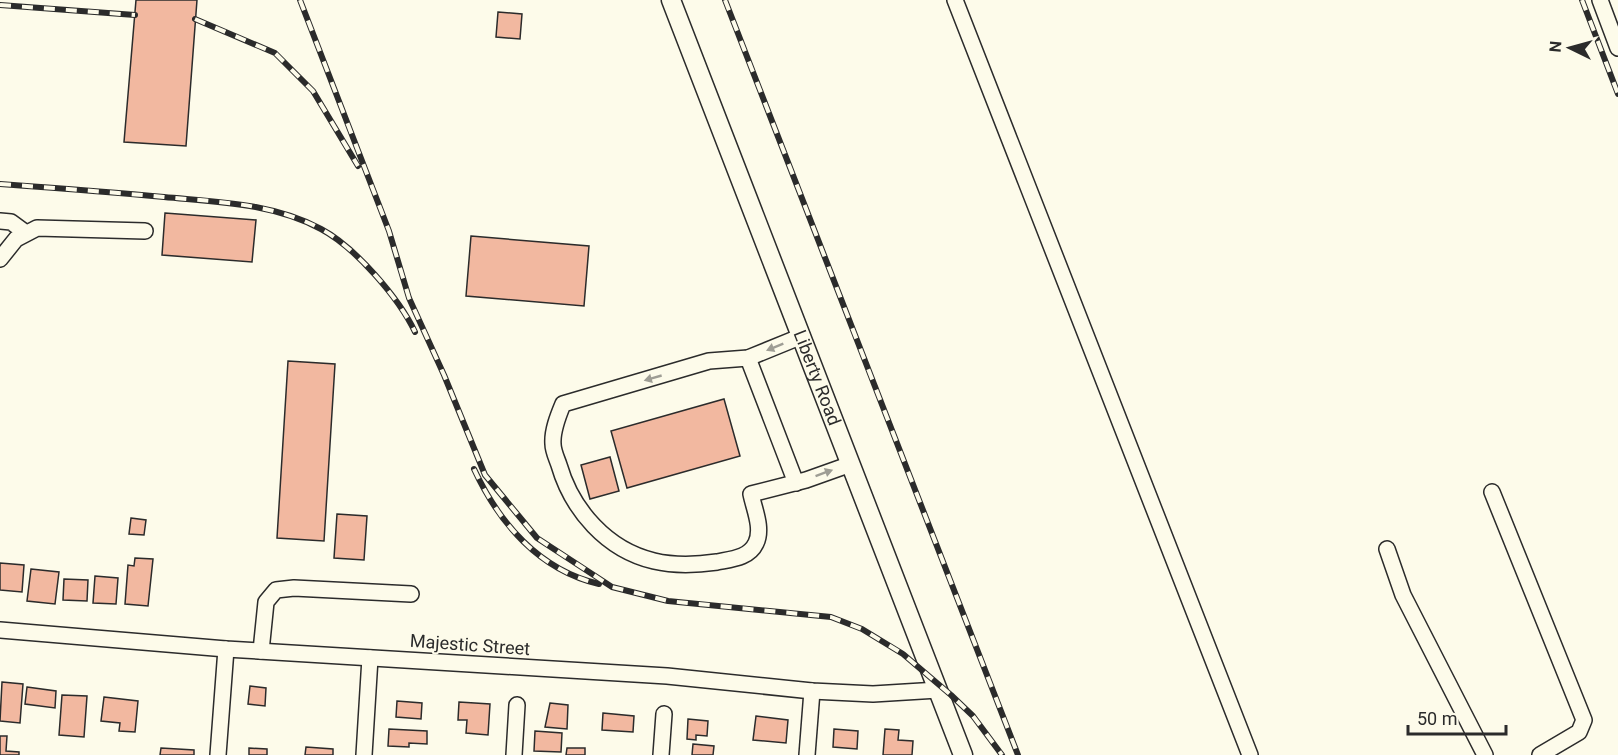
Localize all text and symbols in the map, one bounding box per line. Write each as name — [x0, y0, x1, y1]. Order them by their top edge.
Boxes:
north arrow — [1540, 18, 1600, 78]
text: N — [1546, 40, 1566, 53]
street label: Liberty Road — [790, 327, 845, 428]
one-way arrow — [766, 343, 784, 352]
one-way arrow — [644, 374, 662, 383]
one-way arrow — [815, 468, 833, 478]
street label: Majestic Street — [409, 630, 531, 659]
scale bar — [1408, 698, 1506, 736]
text: 50 m — [1417, 708, 1457, 729]

